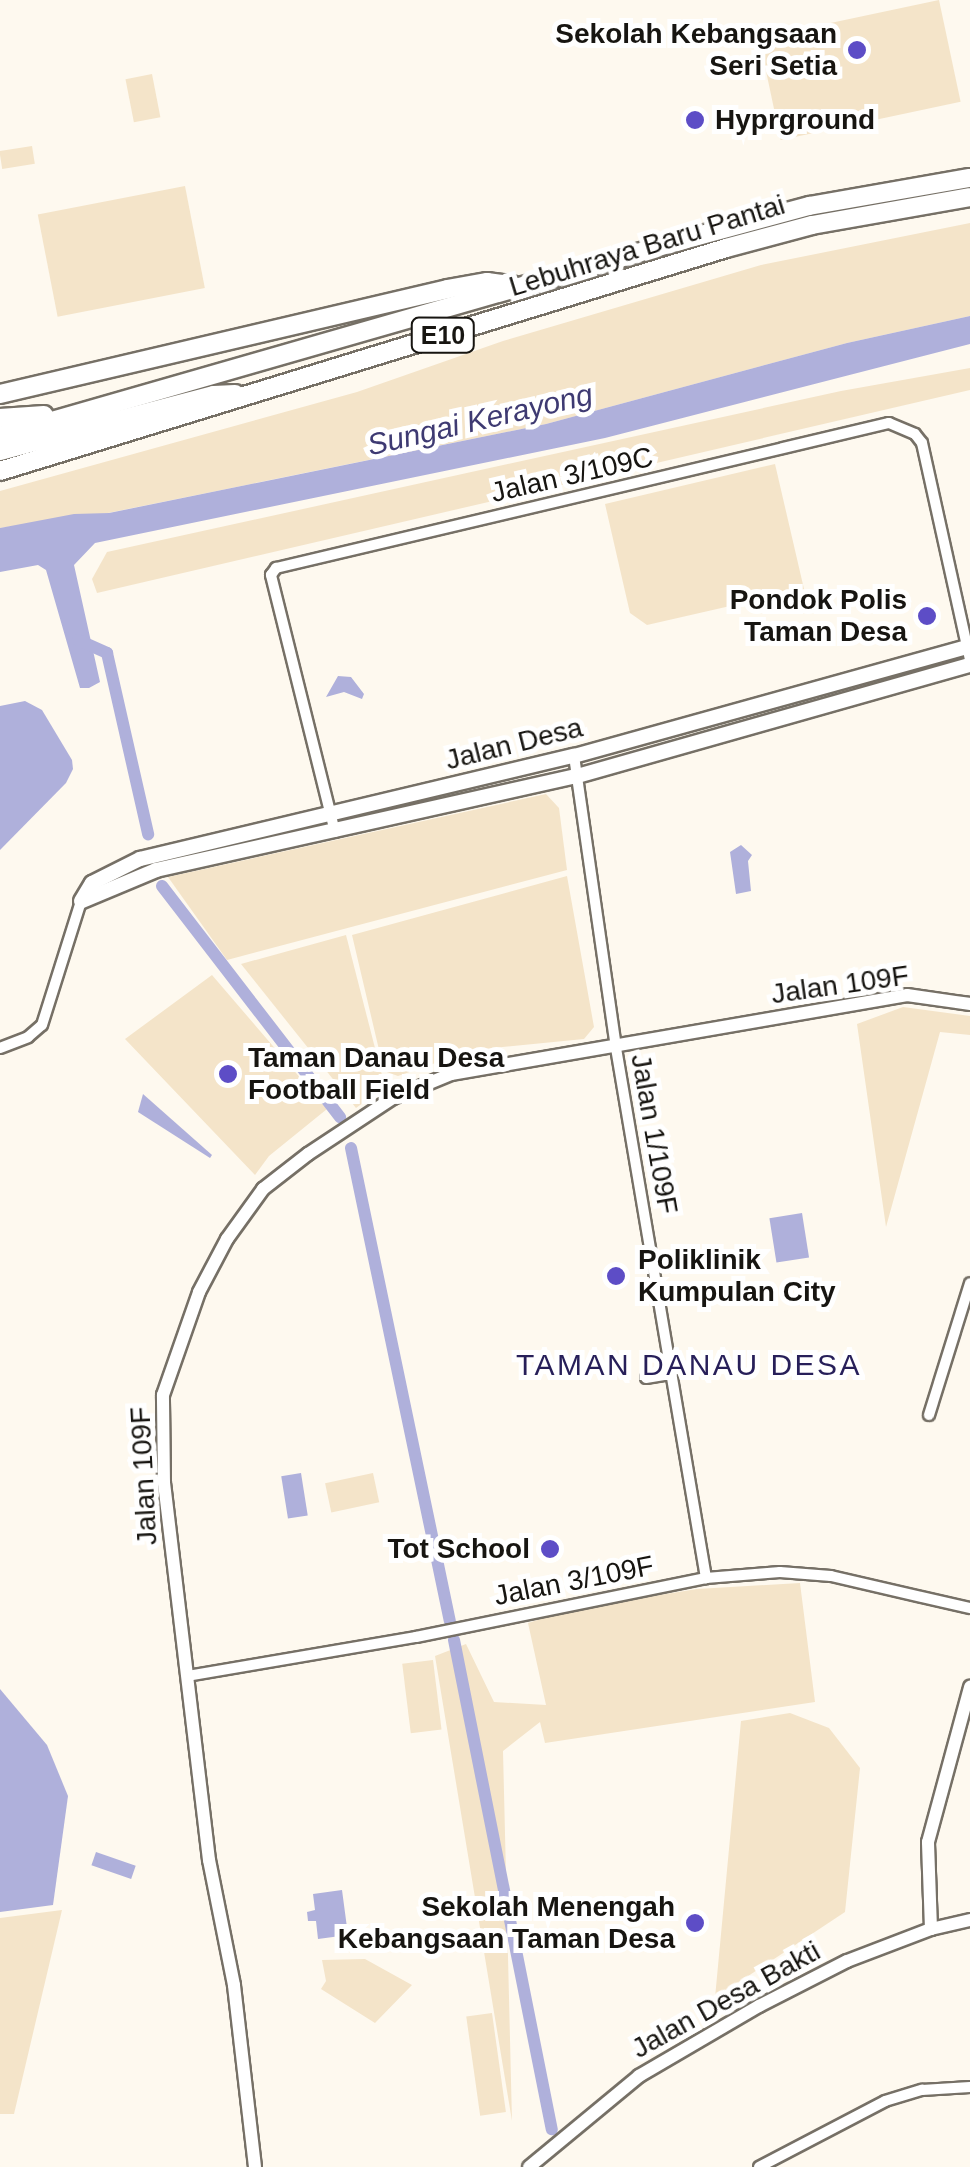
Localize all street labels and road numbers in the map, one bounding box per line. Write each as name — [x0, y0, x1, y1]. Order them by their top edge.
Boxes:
street label: Lebuhraya Baru Pantai — [505, 188, 789, 304]
road number: E10 — [410, 315, 476, 355]
street label: Jalan 3/109C — [488, 440, 656, 510]
street label: Jalan Desa — [442, 711, 586, 777]
street label: Jalan 109F — [769, 959, 911, 1011]
street label: Jalan 1/109F — [623, 1051, 685, 1217]
street label: Jalan 109F — [124, 1406, 164, 1546]
street label: Jalan 3/109F — [491, 1549, 657, 1613]
street label: Jalan Desa Bakti — [626, 1934, 826, 2066]

